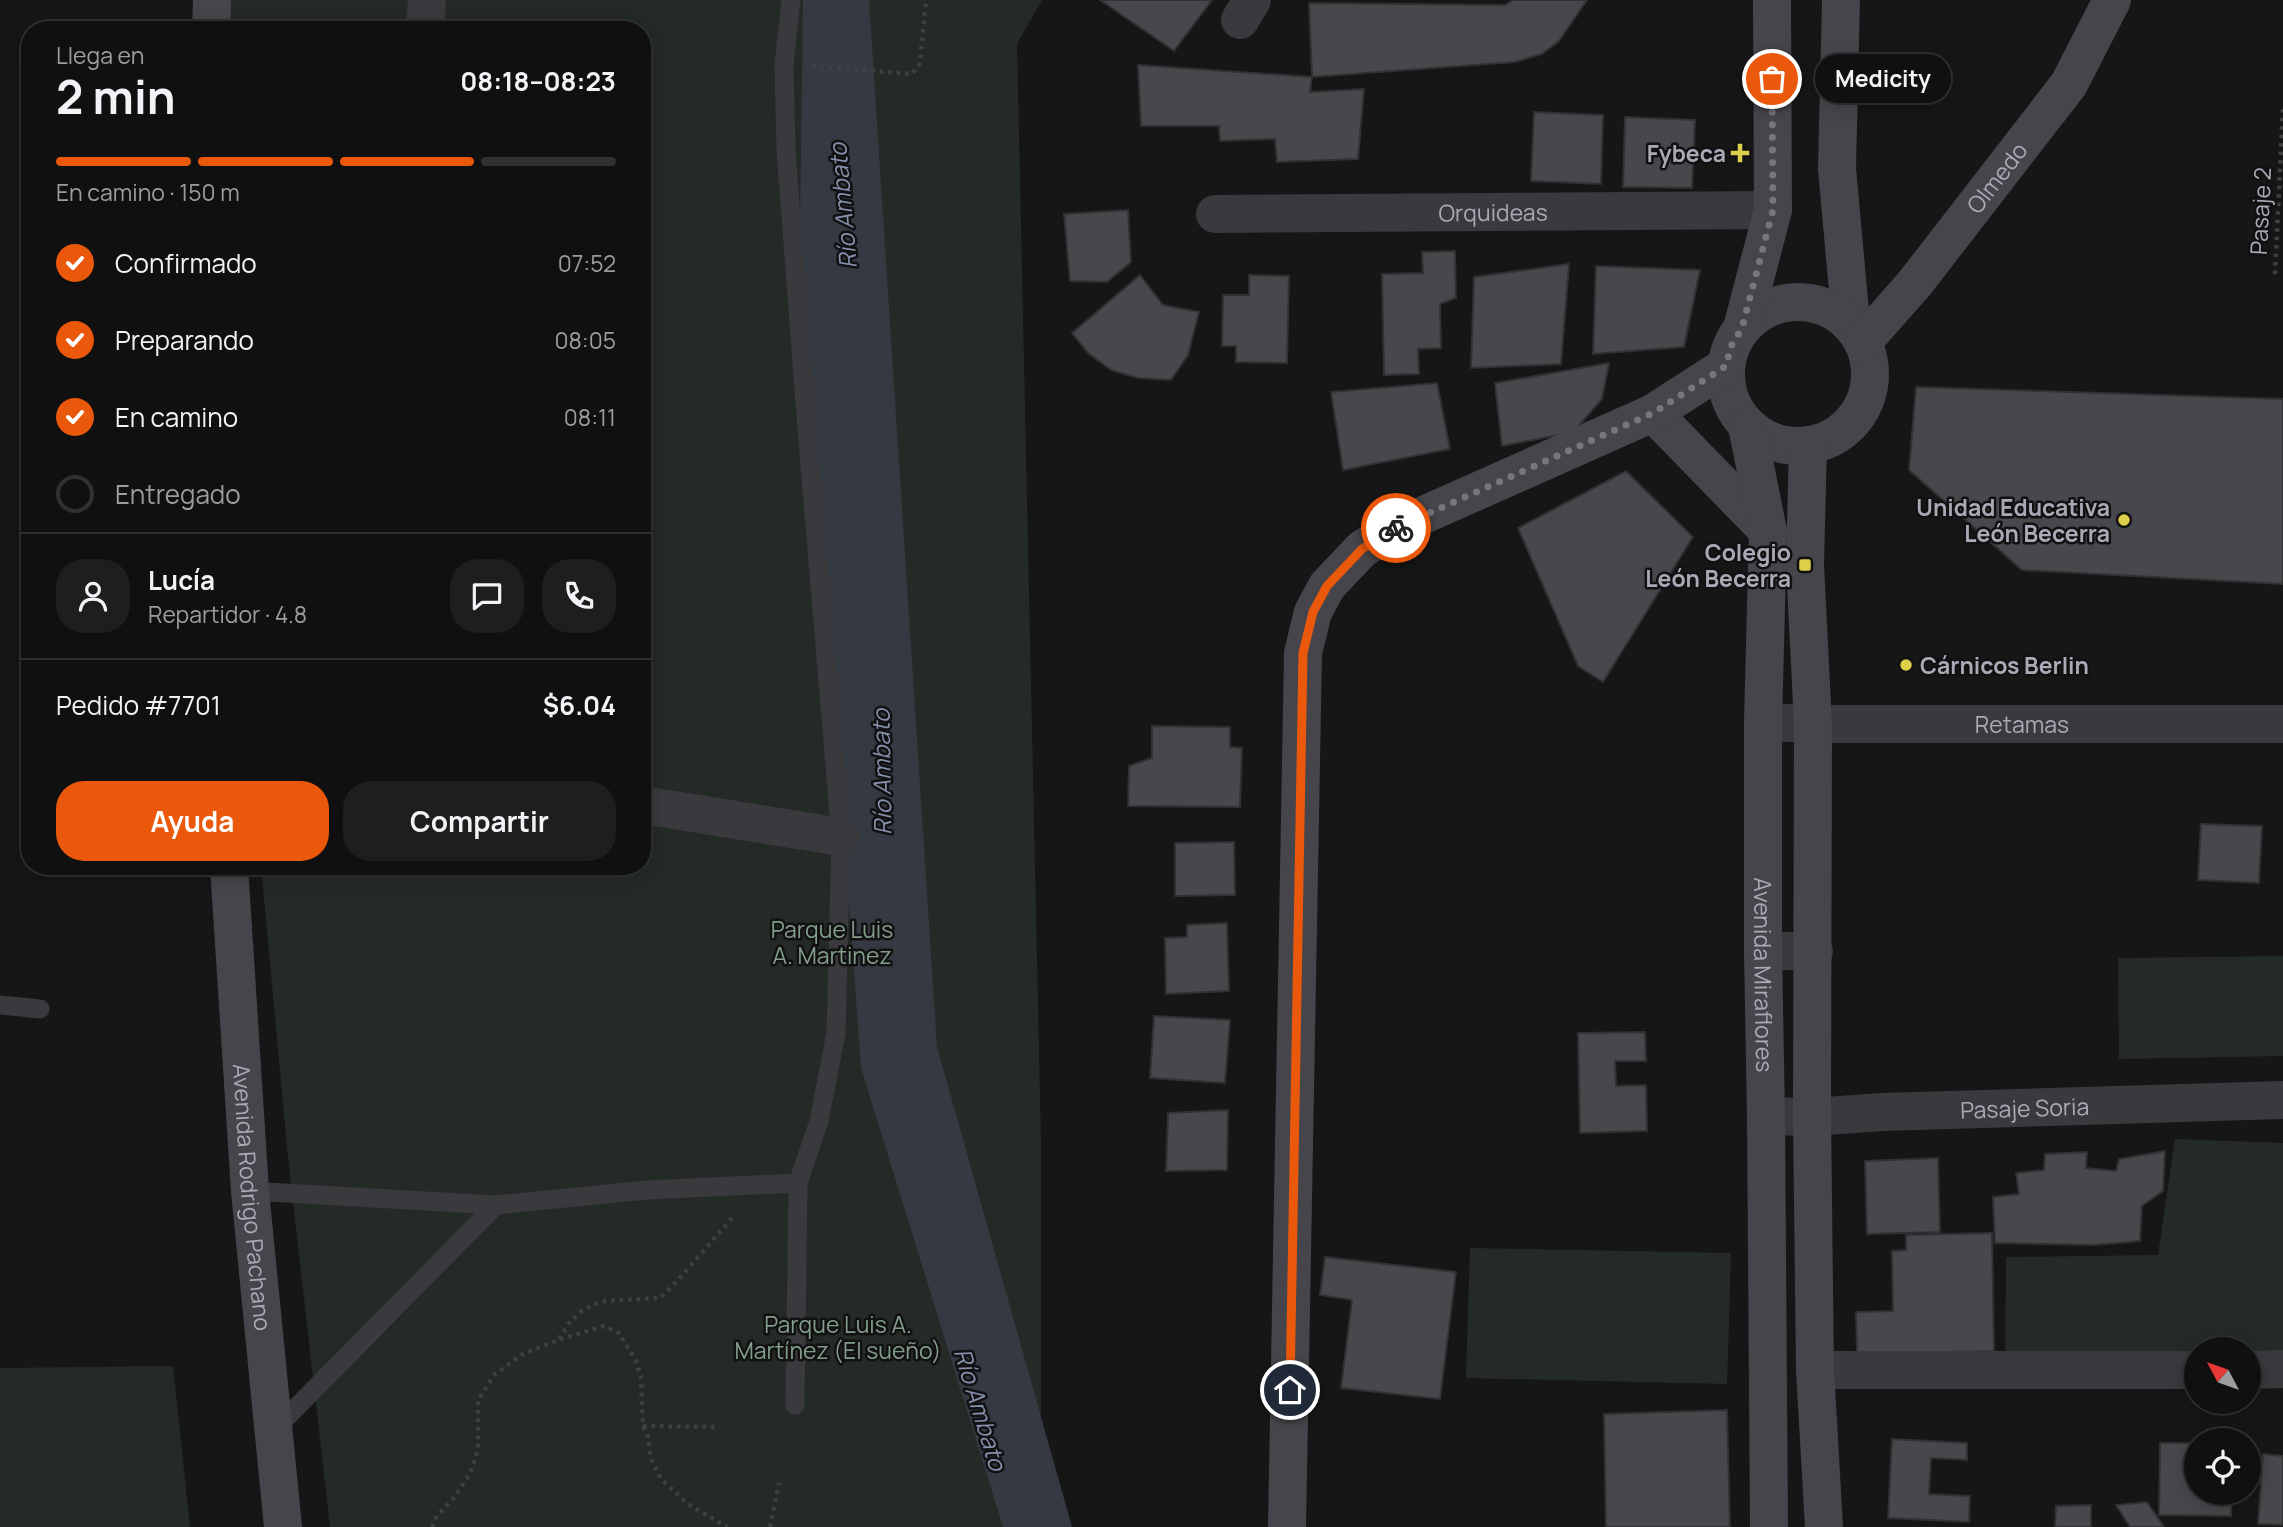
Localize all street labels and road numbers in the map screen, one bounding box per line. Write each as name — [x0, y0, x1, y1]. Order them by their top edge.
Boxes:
street label: Olmedo — [1959, 135, 2034, 220]
street label: Pasaje 2 — [2242, 166, 2278, 256]
street label: Orquideas — [1438, 196, 1548, 228]
street label: Retamas — [1975, 708, 2069, 740]
street label: Avenida Miraflores — [1747, 877, 1781, 1073]
street label: Avenida Rodrigo Pachano — [226, 1063, 280, 1332]
street label: Pasaje Soria — [1960, 1090, 2090, 1126]

